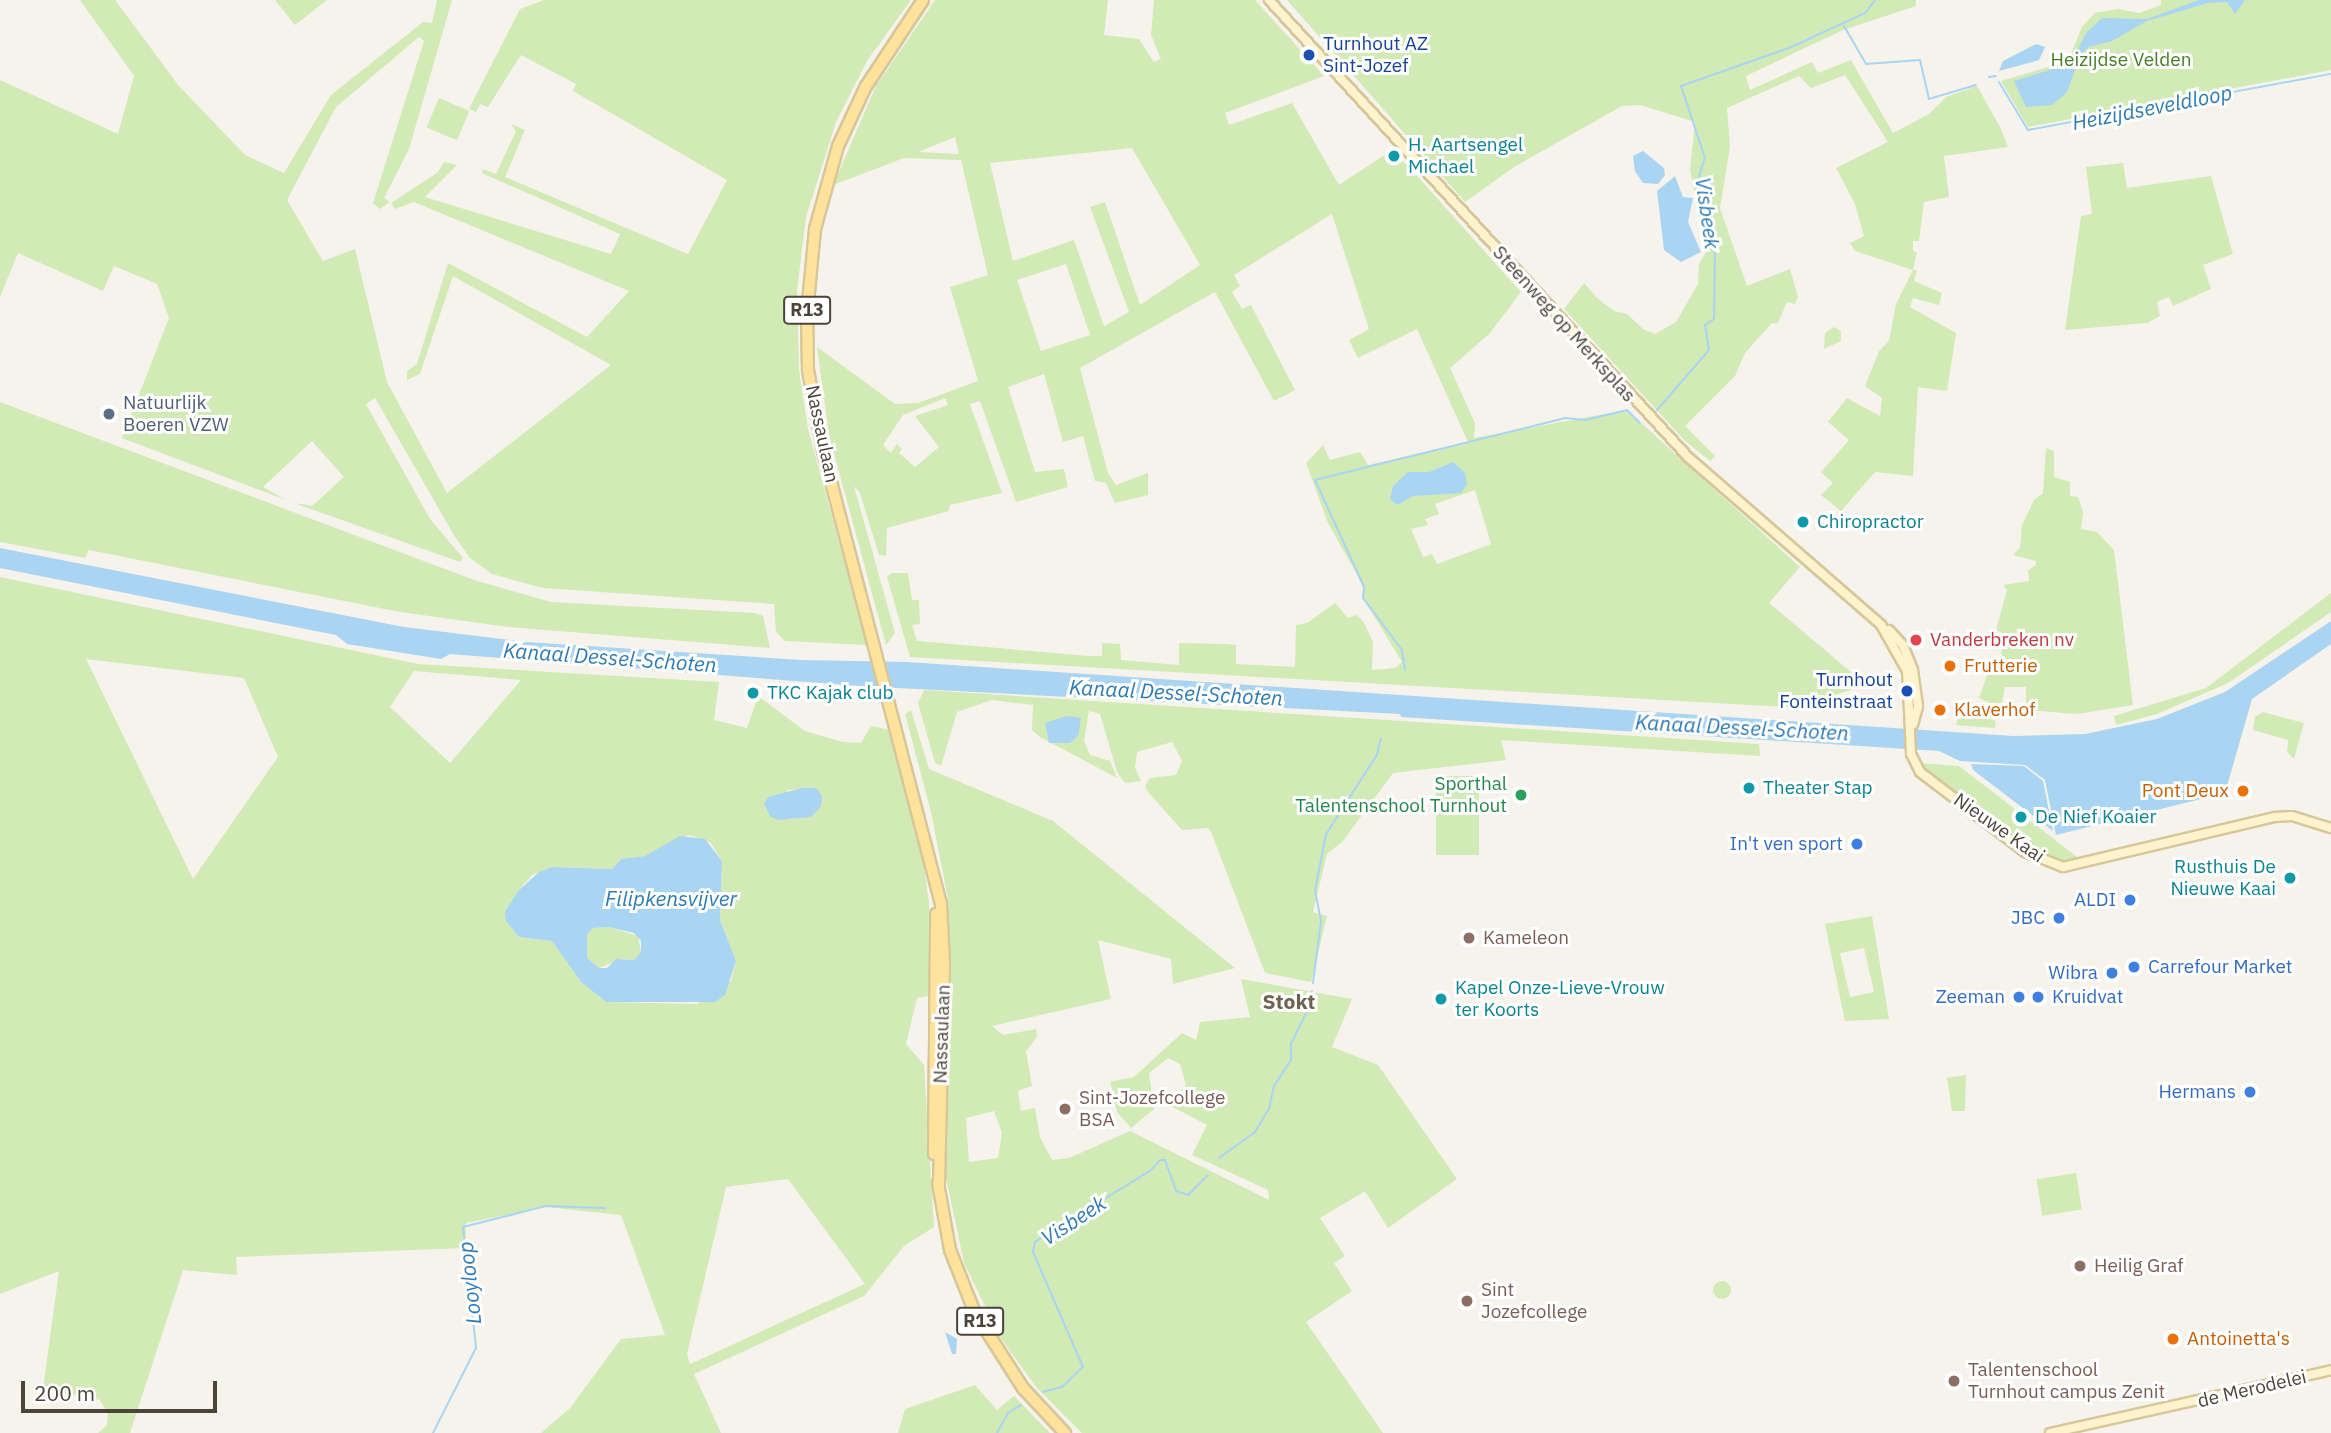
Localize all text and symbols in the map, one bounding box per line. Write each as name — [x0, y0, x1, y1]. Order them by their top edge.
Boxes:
place label: Turnhout AZ Sint-Jozef — [1323, 33, 1428, 77]
marker: Turnhout AZ Sint-Jozef — [1301, 47, 1317, 63]
park label: Heizijdse Velden — [2051, 49, 2191, 71]
water label: Heizijdseveldloop — [2070, 79, 2234, 135]
place label: H. Aartsengel Michael — [1408, 134, 1523, 178]
marker: H. Aartsengel Michael — [1386, 148, 1402, 164]
water label: Visbeek — [1690, 175, 1726, 251]
street label: Steenweg op Merksplas — [1488, 241, 1640, 407]
road number: R13 — [782, 296, 832, 324]
street label: Nassaulaan — [801, 383, 843, 485]
place label: Natuurlijk Boeren VZW — [123, 392, 229, 436]
marker: Natuurlijk Boeren VZW — [101, 406, 117, 422]
place label: Chiropractor — [1817, 511, 1924, 533]
marker: Chiropractor — [1795, 514, 1811, 530]
place label: Vanderbreken nv — [1930, 629, 2074, 651]
marker: Vanderbreken nv — [1908, 632, 1924, 648]
water label: Kanaal Dessel-Schoten — [502, 637, 718, 677]
place label: Frutterie — [1964, 655, 2038, 677]
marker: Frutterie — [1942, 658, 1958, 674]
place label: Turnhout Fonteinstraat — [1779, 669, 1893, 713]
water label: Kanaal Dessel-Schoten — [1069, 674, 1283, 710]
place label: TKC Kajak club — [767, 682, 894, 704]
marker: Turnhout Fonteinstraat — [1899, 683, 1915, 699]
marker: TKC Kajak club — [745, 685, 761, 701]
place label: Klaverhof — [1954, 699, 2035, 721]
marker: Klaverhof — [1932, 702, 1948, 718]
water label: Kanaal Dessel-Schoten — [1635, 709, 1849, 745]
place label: Sporthal Talentenschool Turnhout — [1295, 773, 1507, 817]
place label: Theater Stap — [1763, 777, 1873, 799]
marker: Theater Stap — [1741, 780, 1757, 796]
place label: Pont Deux — [2142, 780, 2229, 802]
marker: Pont Deux — [2235, 783, 2251, 799]
marker: Sporthal Talentenschool Turnhout — [1513, 787, 1529, 803]
street label: Nieuwe Kaai — [1949, 788, 2049, 868]
place label: De Nief Koaier — [2035, 806, 2156, 828]
marker: De Nief Koaier — [2013, 809, 2029, 825]
place label: In't ven sport — [1730, 833, 1843, 855]
marker: In't ven sport — [1849, 836, 1865, 852]
place label: Rusthuis De Nieuwe Kaai — [2170, 856, 2276, 900]
marker: Rusthuis De Nieuwe Kaai — [2282, 870, 2298, 886]
water label: Filipkensvijver — [605, 885, 737, 911]
place label: ALDI — [2074, 889, 2116, 911]
marker: ALDI — [2122, 892, 2138, 908]
place label: JBC — [2011, 907, 2045, 929]
marker: JBC — [2051, 910, 2067, 926]
place label: Kameleon — [1483, 927, 1569, 949]
marker: Kameleon — [1461, 930, 1477, 946]
place label: Carrefour Market — [2148, 956, 2293, 978]
marker: Carrefour Market — [2126, 959, 2142, 975]
place label: Wibra — [2048, 962, 2098, 984]
marker: Wibra — [2104, 965, 2120, 981]
place label: Kapel Onze-Lieve-Vrouw ter Koorts — [1455, 977, 1665, 1021]
street label: Nassaulaan — [929, 984, 955, 1084]
place label: Zeeman — [1936, 986, 2005, 1008]
place label: Kruidvat — [2052, 986, 2123, 1008]
district label: Stokt — [1263, 988, 1315, 1014]
marker: Zeeman — [2011, 989, 2027, 1005]
marker: Kruidvat — [2030, 989, 2046, 1005]
marker: Kapel Onze-Lieve-Vrouw ter Koorts — [1433, 991, 1449, 1007]
place label: Hermans — [2158, 1081, 2236, 1103]
marker: Hermans — [2242, 1084, 2258, 1100]
place label: Sint-Jozefcollege BSA — [1079, 1087, 1225, 1131]
marker: Sint-Jozefcollege BSA — [1057, 1101, 1073, 1117]
water label: Visbeek — [1036, 1190, 1110, 1250]
water label: Looyloop — [452, 1240, 486, 1326]
place label: Heilig Graf — [2094, 1255, 2183, 1277]
marker: Heilig Graf — [2072, 1258, 2088, 1274]
place label: Sint Jozefcollege — [1481, 1279, 1587, 1323]
marker: Sint Jozefcollege — [1459, 1293, 1475, 1309]
road number: R13 — [956, 1306, 1004, 1336]
place label: Antoinetta's — [2187, 1328, 2290, 1350]
marker: Antoinetta's — [2165, 1331, 2181, 1347]
place label: Talentenschool Turnhout campus Zenit — [1968, 1359, 2165, 1403]
street label: de Merodelei — [2195, 1365, 2309, 1413]
scale bar — [24, 1366, 220, 1410]
marker: Talentenschool Turnhout campus Zenit — [1946, 1373, 1962, 1389]
text: 200 m — [34, 1379, 95, 1407]

